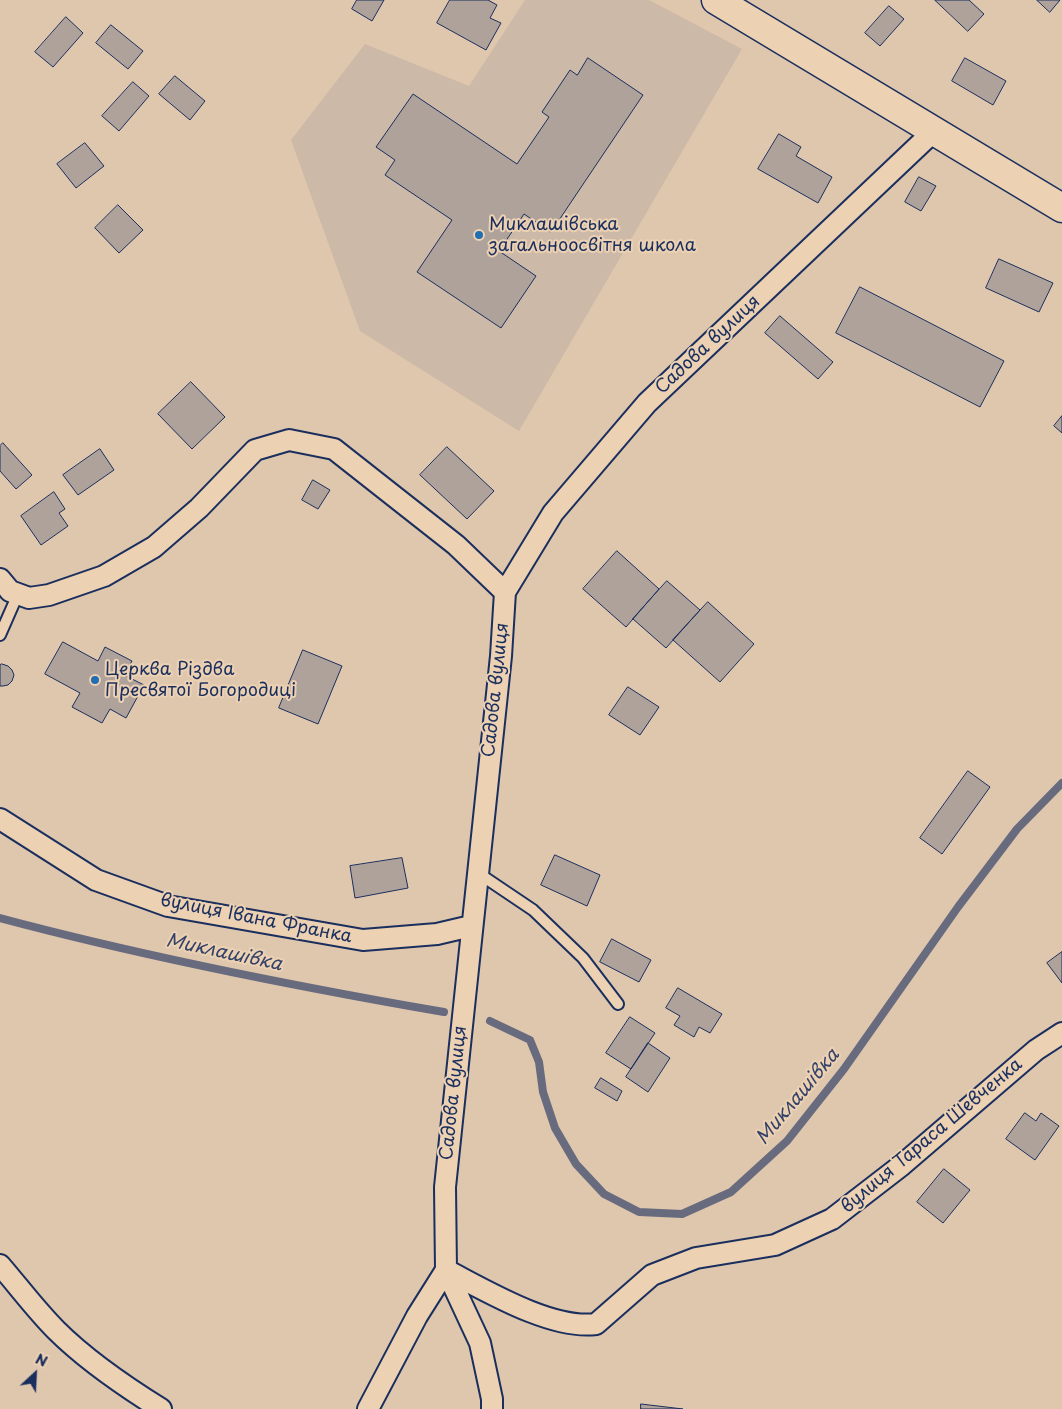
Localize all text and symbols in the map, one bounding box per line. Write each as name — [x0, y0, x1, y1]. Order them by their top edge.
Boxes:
place label: Миклашівська загальноосвітня школа — [489, 214, 696, 256]
marker: Миклашівська загальноосвітня школа — [473, 229, 485, 241]
street label: Садова вулиця — [651, 291, 765, 399]
street label: Садова вулиця — [478, 622, 514, 758]
place label: Церква Різдва Пресвятої Богородиці — [105, 659, 296, 702]
marker: Церква Різдва Пресвятої Богородиці — [89, 674, 101, 686]
street label: вулиця Івана Франка — [158, 890, 354, 948]
water label: Миклашівка — [164, 930, 284, 976]
street label: Садова вулиця — [436, 1025, 472, 1161]
water label: Миклашівка — [751, 1045, 845, 1149]
street label: вулиця Тараса Шевченка — [837, 1054, 1027, 1218]
text: N — [32, 1348, 51, 1372]
north arrow — [10, 1349, 60, 1399]

